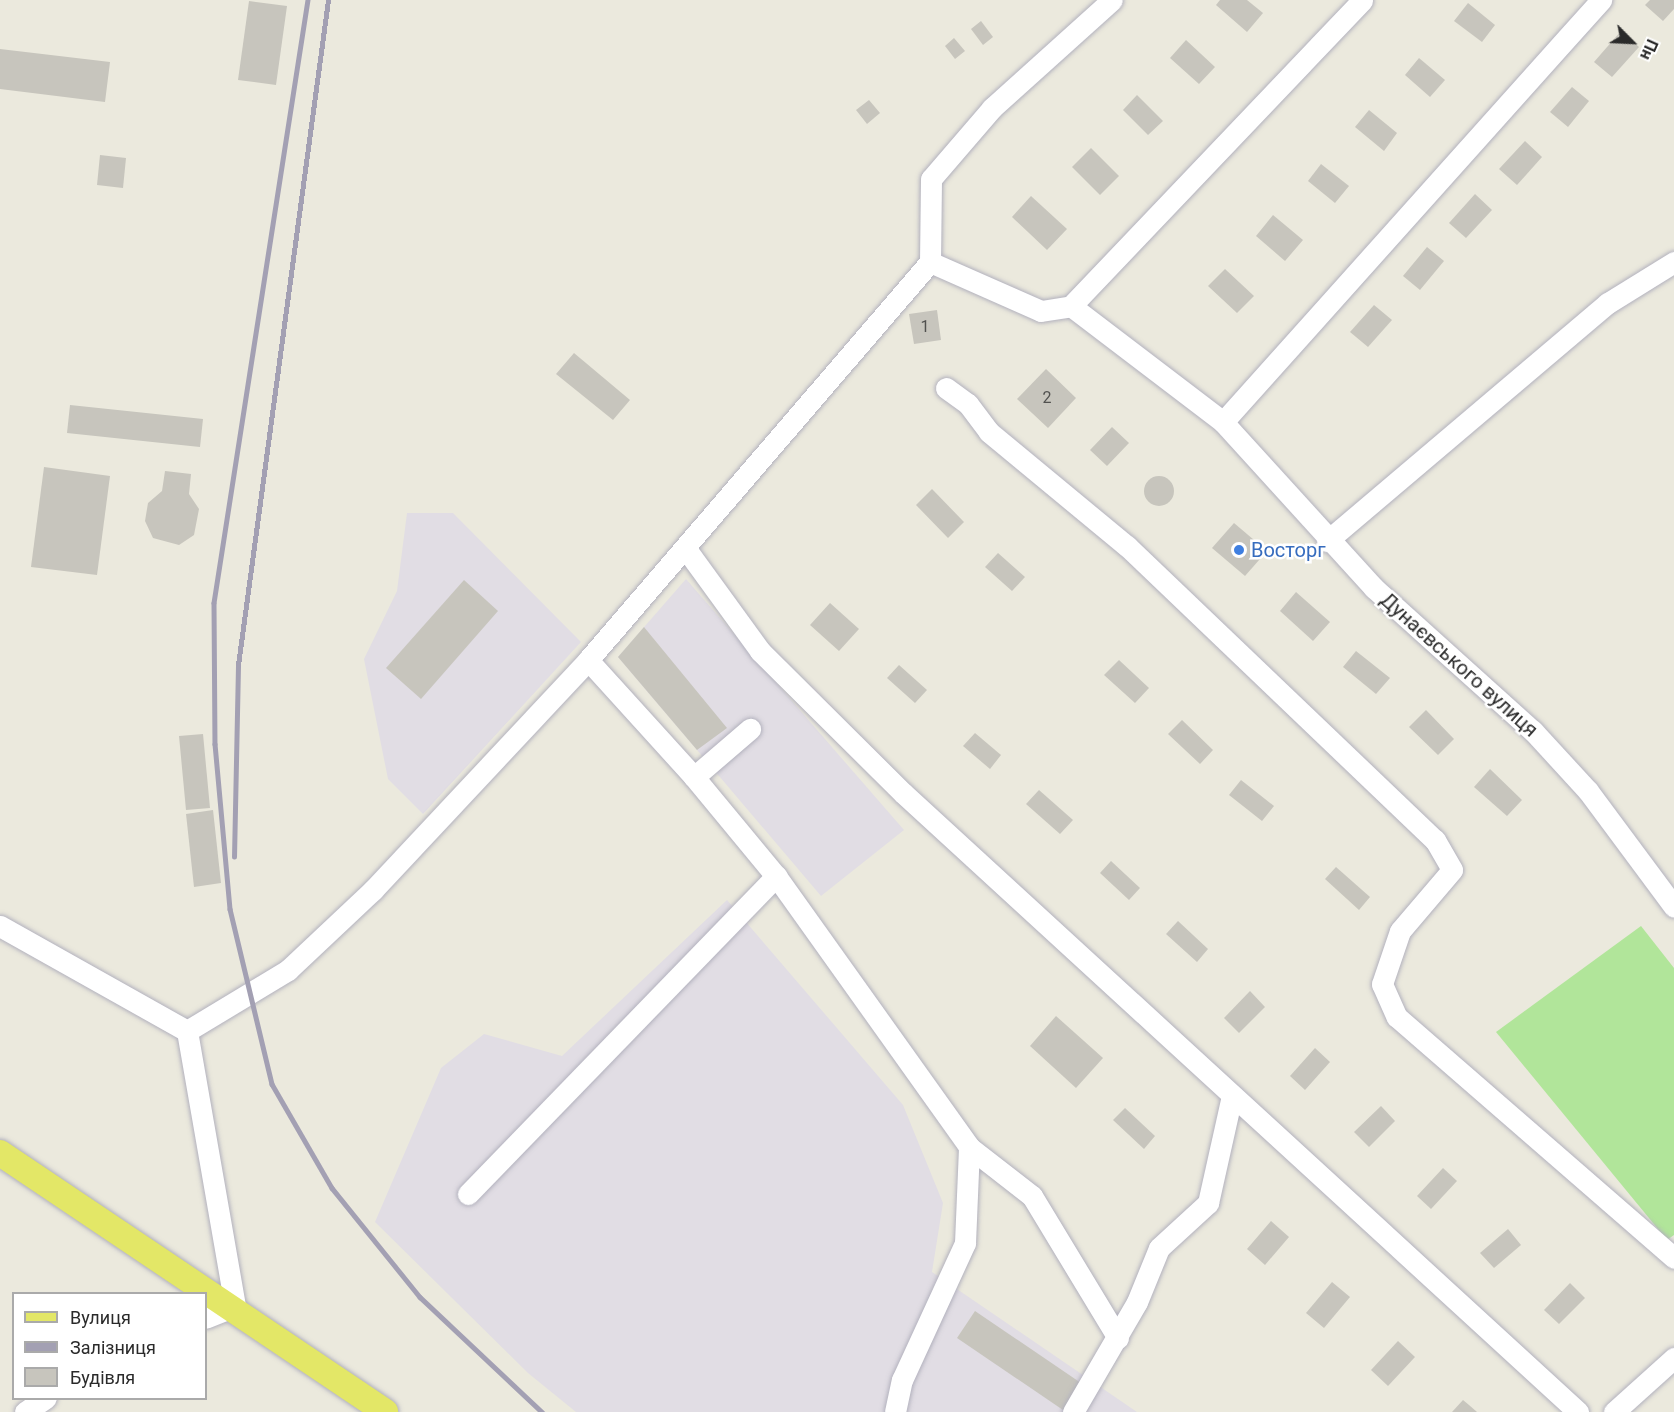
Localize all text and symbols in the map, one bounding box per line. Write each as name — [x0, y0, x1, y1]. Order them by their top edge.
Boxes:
north arrow — [1602, 12, 1662, 72]
text: Пн — [1636, 36, 1662, 63]
house number: 1 — [921, 317, 929, 337]
house number: 2 — [1043, 388, 1051, 408]
place label: Восторг — [1251, 538, 1326, 562]
marker: Восторг — [1232, 543, 1246, 557]
street label: Дунаєвського вулиця — [1375, 588, 1543, 742]
legend — [12, 1292, 207, 1400]
text: Вулиця — [70, 1307, 131, 1328]
text: Залізниця — [70, 1337, 156, 1358]
text: Будівля — [70, 1367, 135, 1388]

